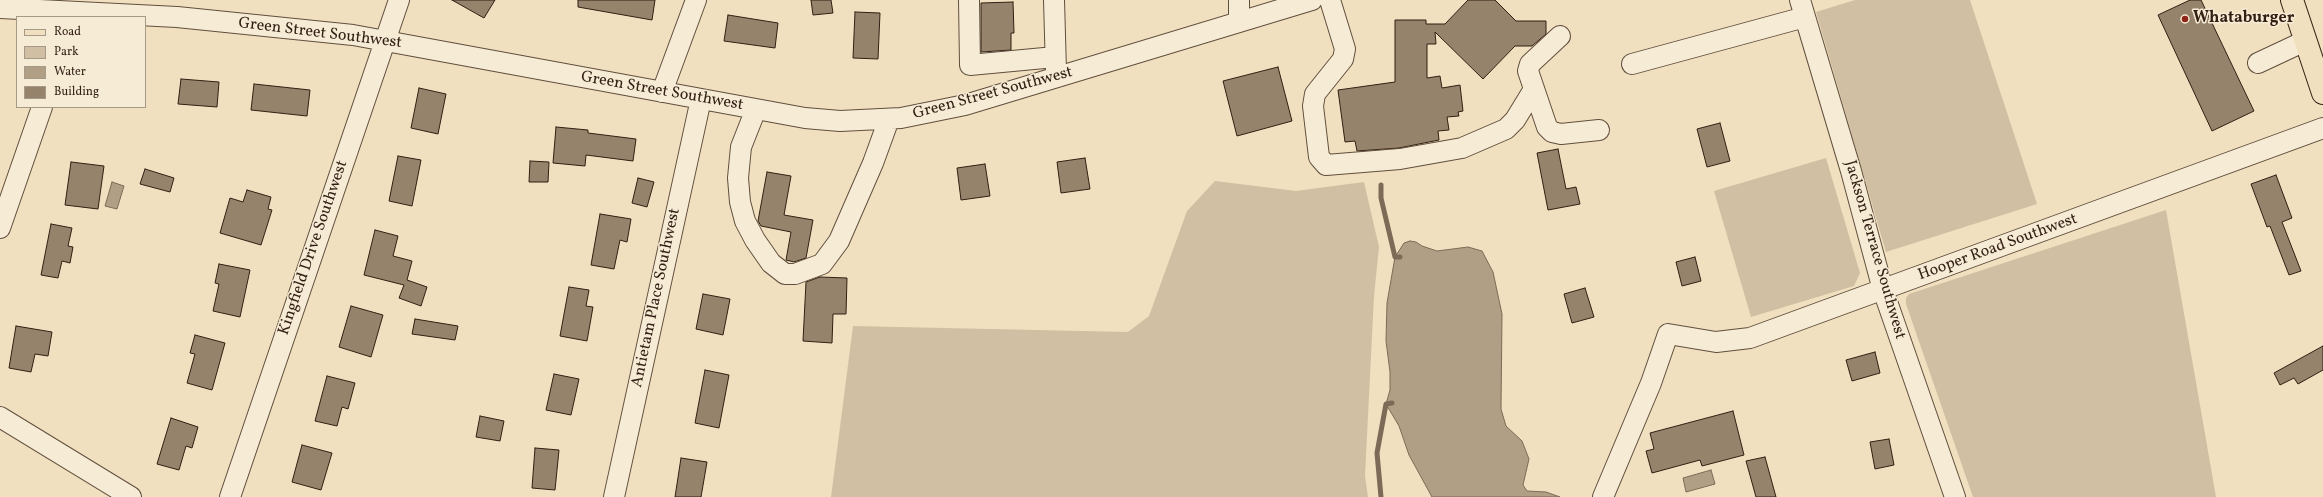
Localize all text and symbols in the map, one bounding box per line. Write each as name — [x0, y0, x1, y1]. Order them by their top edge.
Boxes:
place label: Whataburger — [2193, 9, 2294, 29]
street label: Green Street Southwest — [237, 14, 403, 54]
marker: Whataburger — [2180, 14, 2190, 24]
legend — [16, 16, 146, 108]
text: Road — [54, 24, 81, 40]
text: Park — [54, 44, 79, 60]
street label: Green Street Southwest — [911, 63, 1075, 125]
text: Water — [54, 64, 86, 80]
street label: Green Street Southwest — [579, 68, 745, 116]
text: Building — [54, 84, 99, 100]
street label: Kingfield Drive Southwest — [275, 158, 353, 338]
street label: Jackson Terrace Southwest — [1839, 158, 1909, 342]
street label: Antietam Place Southwest — [629, 207, 685, 389]
street label: Hooper Road Southwest — [1916, 210, 2080, 286]

